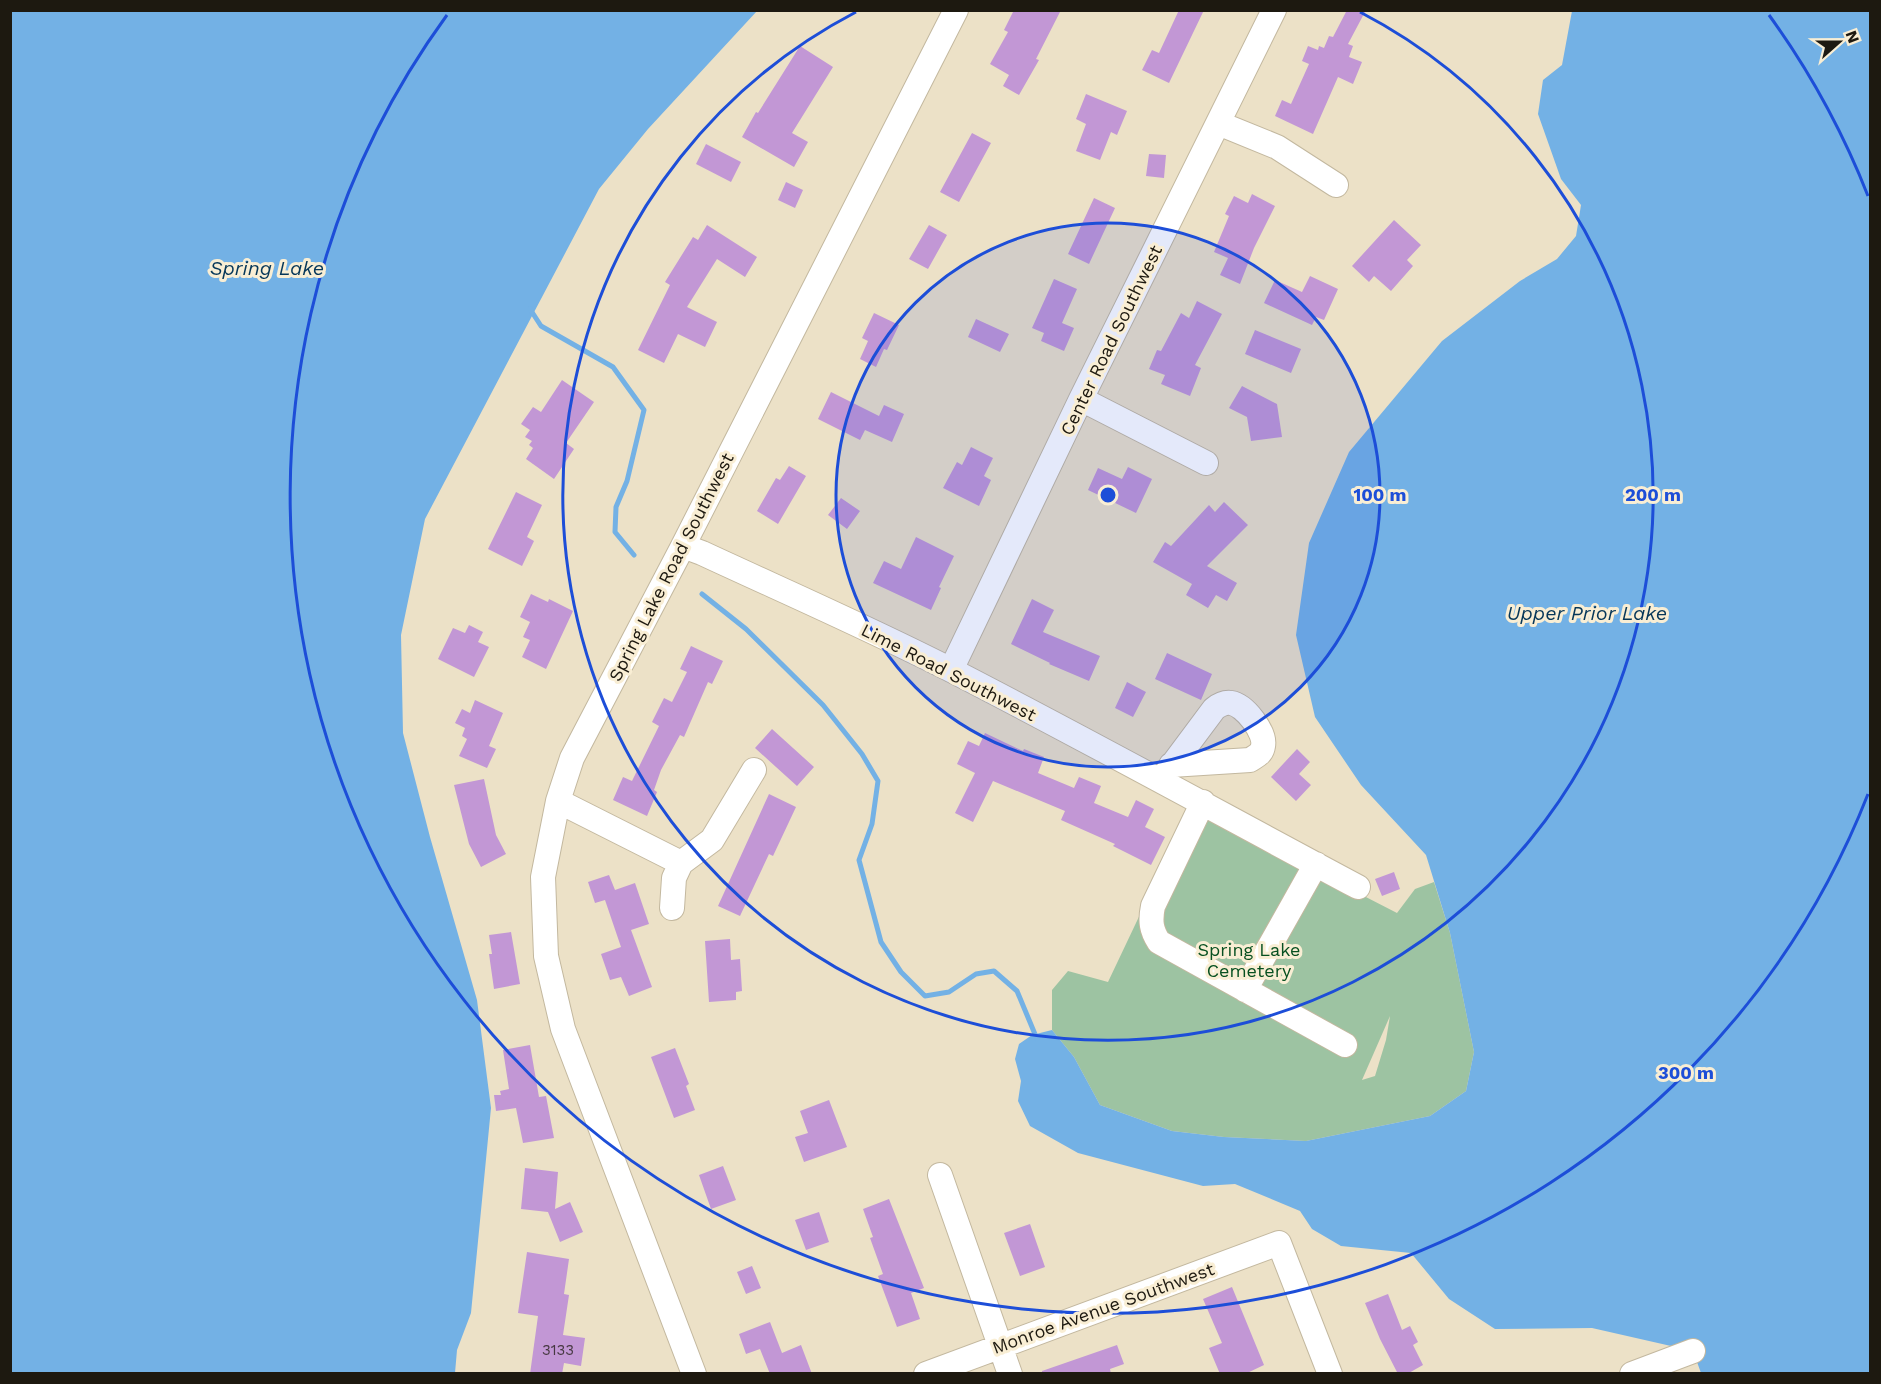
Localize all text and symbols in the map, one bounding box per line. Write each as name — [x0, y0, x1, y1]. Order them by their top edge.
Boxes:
north arrow — [1809, 12, 1869, 72]
text: N — [1842, 28, 1864, 46]
street label: Center Road Southwest — [1056, 241, 1166, 439]
water label: Spring Lake — [210, 256, 324, 280]
street label: Spring Lake Road Southwest — [604, 449, 738, 685]
text: 100 m — [1353, 484, 1407, 505]
text: 200 m — [1625, 484, 1681, 505]
centre of rings — [1098, 485, 1118, 505]
water label: Upper Prior Lake — [1507, 601, 1667, 625]
street label: Lime Road Southwest — [858, 619, 1040, 725]
park label: Spring Lake Cemetery — [1198, 939, 1300, 981]
text: 300 m — [1658, 1062, 1714, 1083]
street label: Monroe Avenue Southwest — [989, 1258, 1217, 1358]
house number: 3133 — [542, 1341, 574, 1359]

